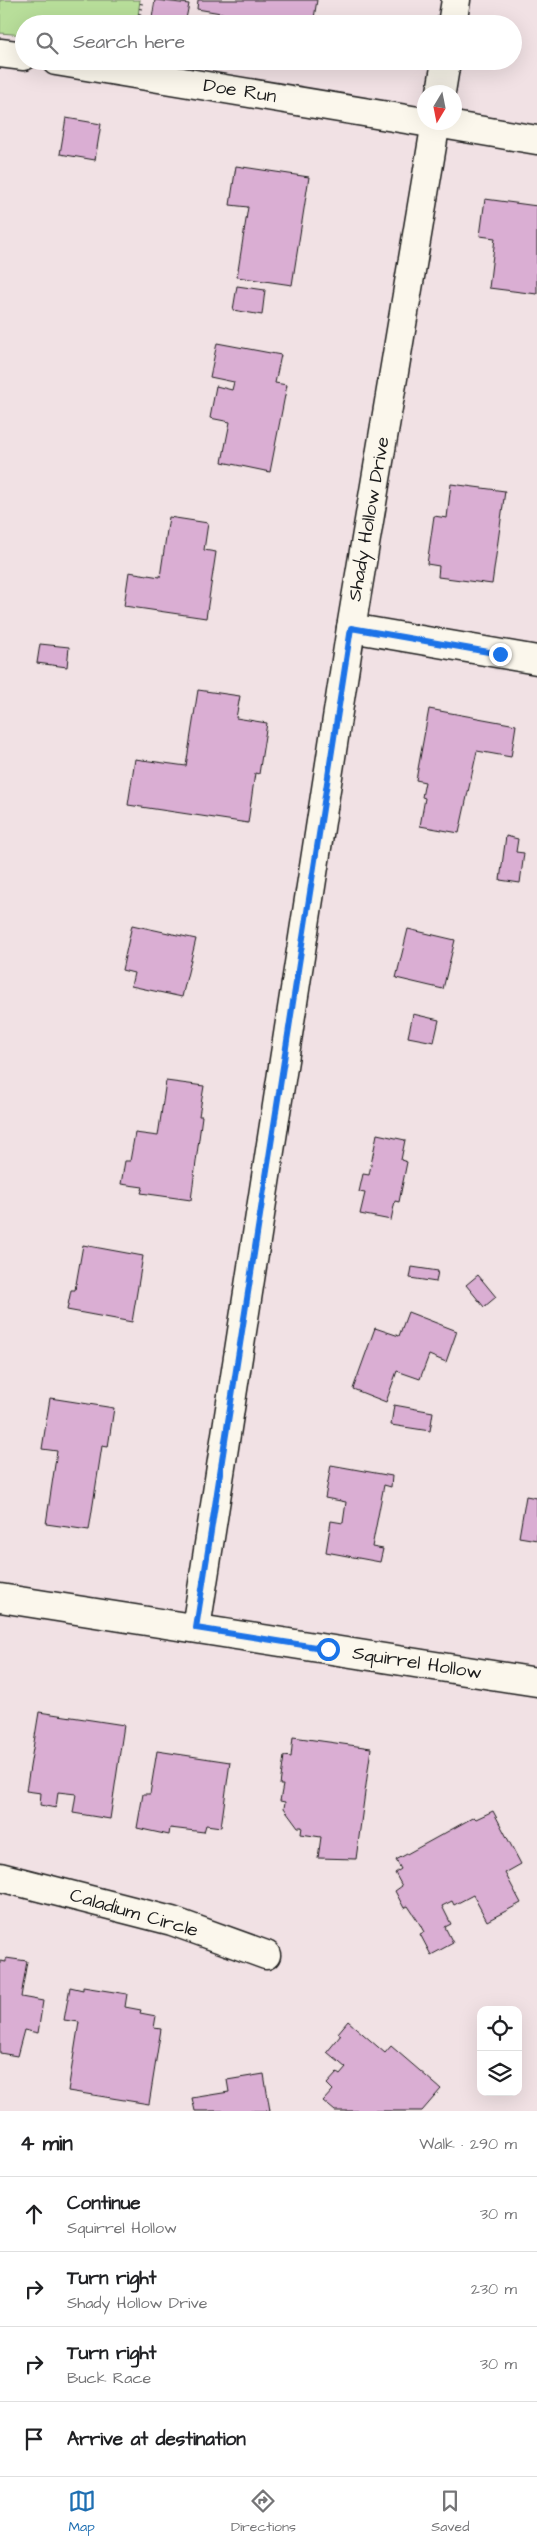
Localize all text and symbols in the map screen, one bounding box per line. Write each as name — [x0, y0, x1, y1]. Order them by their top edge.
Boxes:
search box — [15, 15, 522, 70]
icon: search — [33, 29, 61, 57]
text: Search here — [73, 29, 185, 56]
street label: Doe Run — [202, 72, 278, 110]
north arrow — [417, 85, 462, 130]
street label: Shady Hollow Drive — [341, 435, 398, 604]
route end — [489, 643, 512, 666]
route start — [317, 1638, 340, 1661]
street label: Squirrel Hollow — [350, 1639, 484, 1687]
street label: Caladium Circle — [67, 1882, 201, 1944]
map controls — [477, 2006, 522, 2096]
button: locate — [477, 2006, 522, 2051]
button: layers — [477, 2051, 522, 2096]
text: 4 min — [20, 2129, 73, 2158]
text: Walk · 290 m — [419, 2133, 517, 2155]
text: Continue — [67, 2190, 141, 2217]
icon: ahead — [20, 2200, 48, 2228]
text: 30 m — [480, 2203, 517, 2225]
text: Squirrel Hollow — [67, 2217, 177, 2239]
text: Turn right — [67, 2265, 156, 2292]
icon: right — [20, 2275, 48, 2303]
text: 230 m — [471, 2278, 517, 2300]
text: Shady Hollow Drive — [67, 2292, 207, 2314]
text: Turn right — [67, 2340, 156, 2367]
icon: right — [20, 2350, 48, 2378]
text: 30 m — [480, 2353, 517, 2375]
text: Buck Race — [67, 2367, 151, 2389]
icon: arrive — [20, 2425, 48, 2453]
text: Arrive at destination — [67, 2426, 246, 2453]
tab: Map — [68, 2487, 96, 2537]
tab: Directions — [231, 2487, 296, 2537]
tab: Saved — [431, 2487, 469, 2537]

